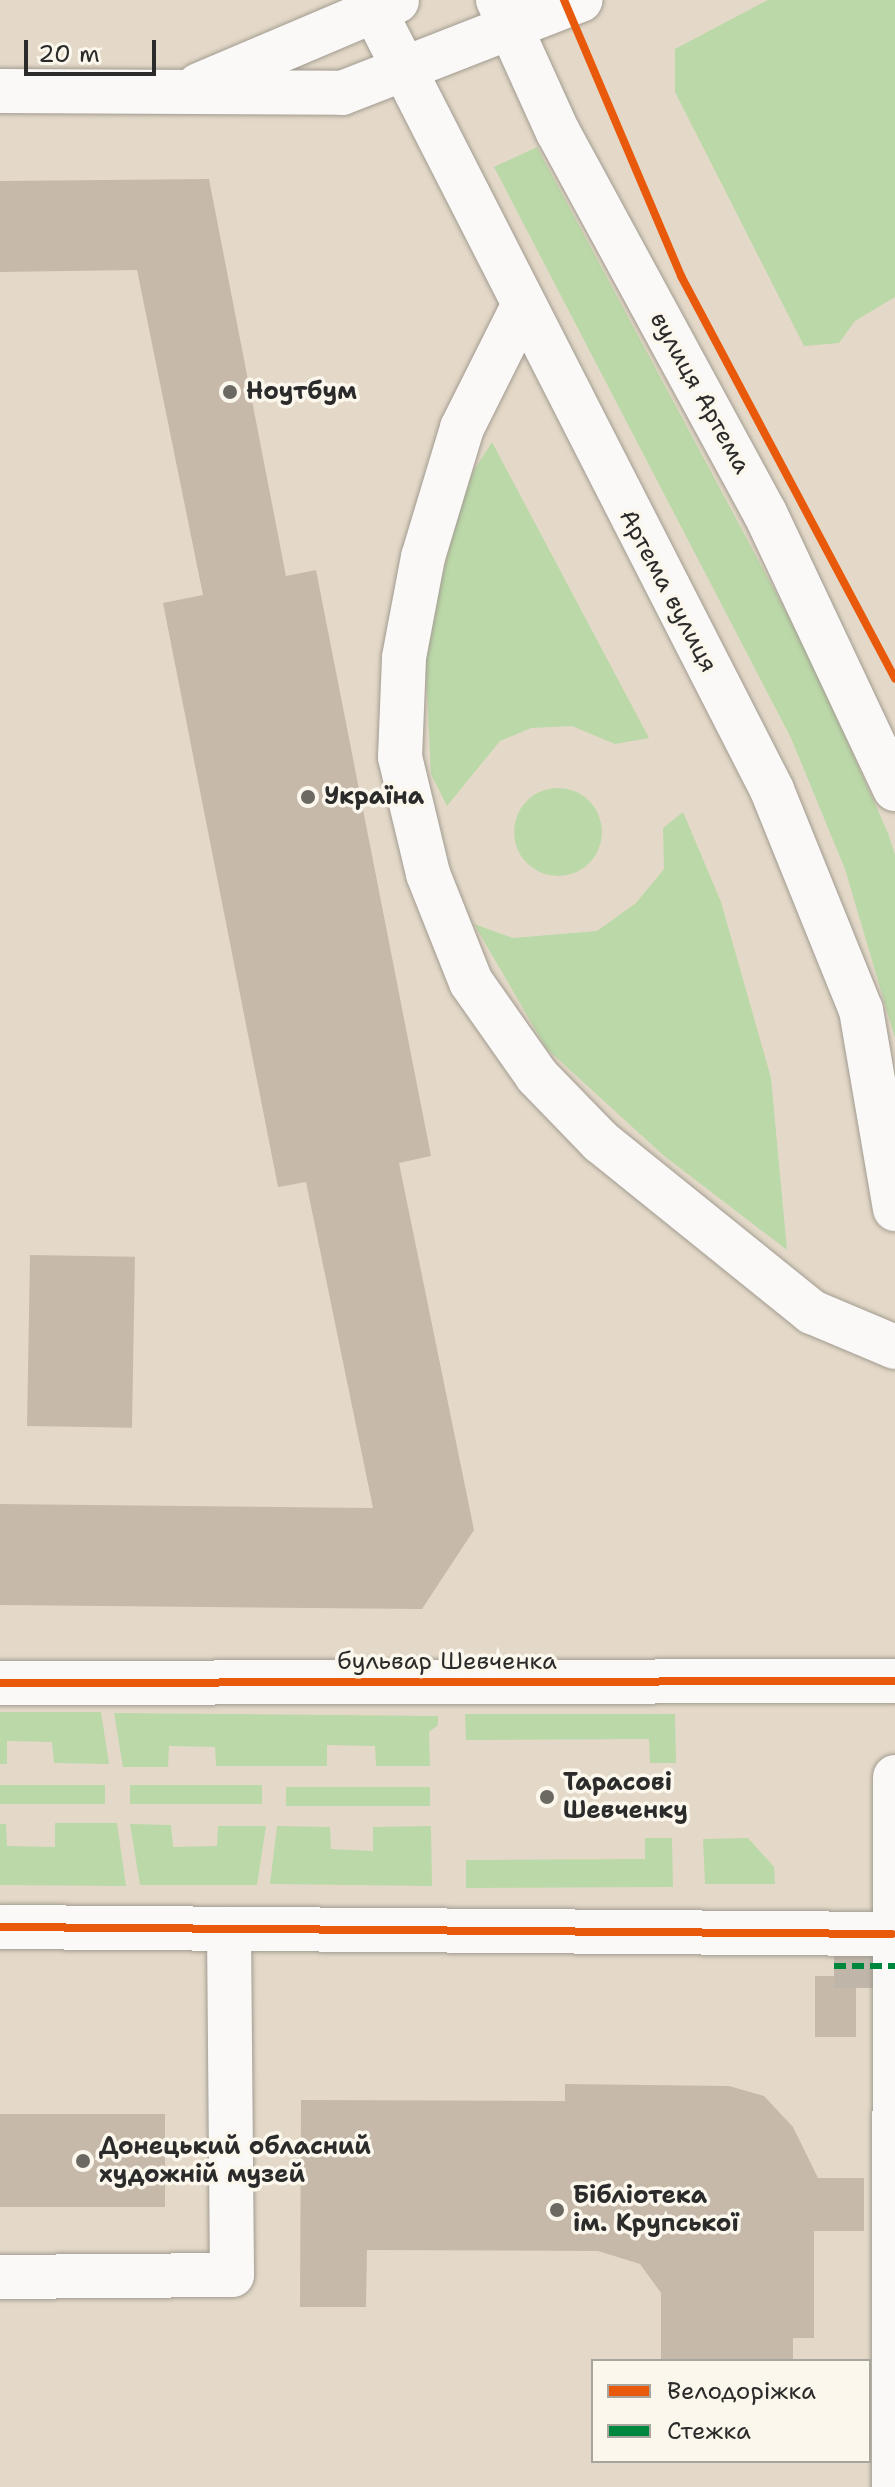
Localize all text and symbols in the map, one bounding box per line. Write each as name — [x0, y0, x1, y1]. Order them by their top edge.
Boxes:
scale bar — [28, 24, 160, 74]
text: 20 m — [38, 38, 100, 70]
street label: вулиця Артема — [644, 307, 756, 479]
place label: Ноутбум — [246, 378, 357, 406]
marker: Ноутбум — [221, 383, 239, 401]
street label: Артема вулиця — [613, 505, 723, 677]
place label: Україна — [324, 783, 424, 811]
marker: Україна — [299, 788, 317, 806]
street label: бульвар Шевченка — [337, 1648, 557, 1676]
place label: Тарасові Шевченку — [563, 1769, 688, 1825]
marker: Тарасові Шевченку — [538, 1788, 556, 1806]
place label: Донецький обласний художній музей — [99, 2133, 371, 2189]
marker: Донецький обласний художній музей — [74, 2152, 92, 2170]
place label: Бібліотека ім. Крупської — [573, 2182, 739, 2238]
marker: Бібліотека ім. Крупської — [548, 2201, 566, 2219]
legend — [591, 2359, 871, 2463]
text: Велодоріжка — [667, 2375, 816, 2407]
text: Стежка — [667, 2415, 751, 2447]

